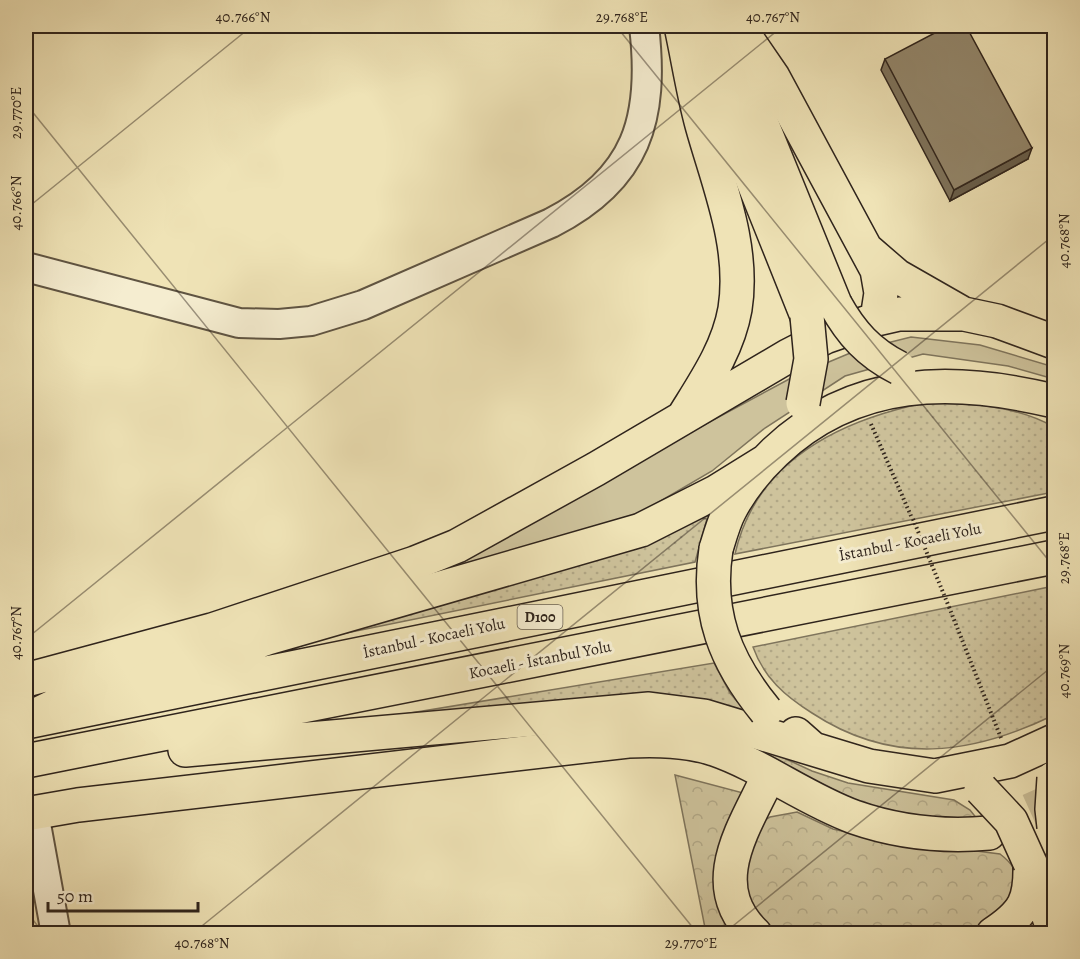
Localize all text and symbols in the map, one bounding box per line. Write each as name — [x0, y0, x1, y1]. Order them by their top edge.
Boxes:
text: 40.766°N — [216, 7, 271, 27]
text: 29.768°E — [596, 7, 648, 27]
text: 40.767°N — [746, 7, 800, 27]
text: 29.770°E — [6, 87, 26, 139]
text: 40.766°N — [6, 175, 26, 230]
text: 40.768°N — [1054, 213, 1074, 269]
street label: İstanbul - Kocaeli Yolu — [837, 517, 983, 567]
text: 29.768°E — [1054, 532, 1074, 584]
road number: D100 — [518, 605, 562, 629]
text: 40.767°N — [6, 606, 26, 660]
street label: İstanbul - Kocaeli Yolu — [361, 612, 507, 664]
street label: Kocaeli - İstanbul Yolu — [467, 635, 613, 685]
text: 40.769°N — [1054, 643, 1074, 698]
scale bar — [48, 875, 198, 913]
text: 50 m — [57, 884, 93, 908]
text: 40.768°N — [174, 933, 230, 953]
text: 29.770°E — [665, 933, 717, 953]

